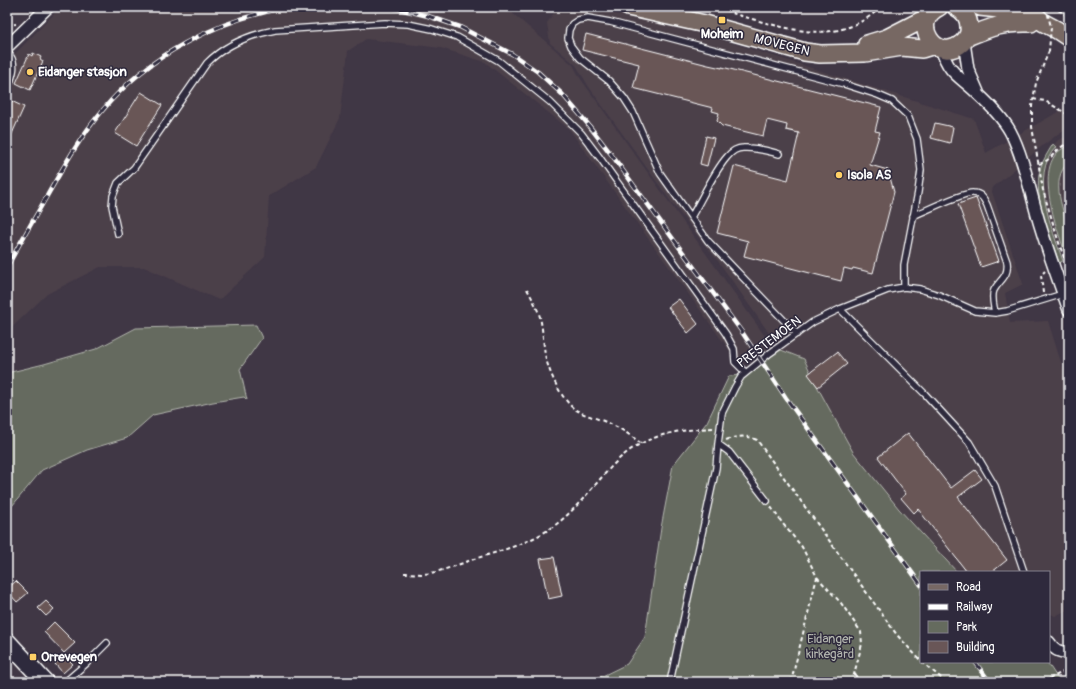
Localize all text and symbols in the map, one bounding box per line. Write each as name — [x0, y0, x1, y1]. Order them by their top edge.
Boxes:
marker: Moheim — [717, 15, 727, 25]
place label: Moheim — [701, 26, 744, 42]
street label: MOVEGEN — [753, 30, 812, 60]
place label: Eidanger stasjon — [38, 64, 128, 80]
marker: Eidanger stasjon — [25, 67, 35, 77]
place label: Isola AS — [847, 167, 892, 183]
marker: Isola AS — [834, 170, 844, 180]
street label: PRESTEMOEN — [734, 312, 805, 371]
legend — [920, 571, 1050, 663]
text: Road — [956, 580, 981, 595]
text: Railway — [956, 600, 992, 615]
text: Park — [956, 620, 977, 635]
park label: Eidanger kirkegård — [806, 631, 854, 662]
text: Building — [956, 640, 995, 655]
place label: Orrevegen — [41, 649, 98, 665]
marker: Orrevegen — [28, 652, 38, 662]

